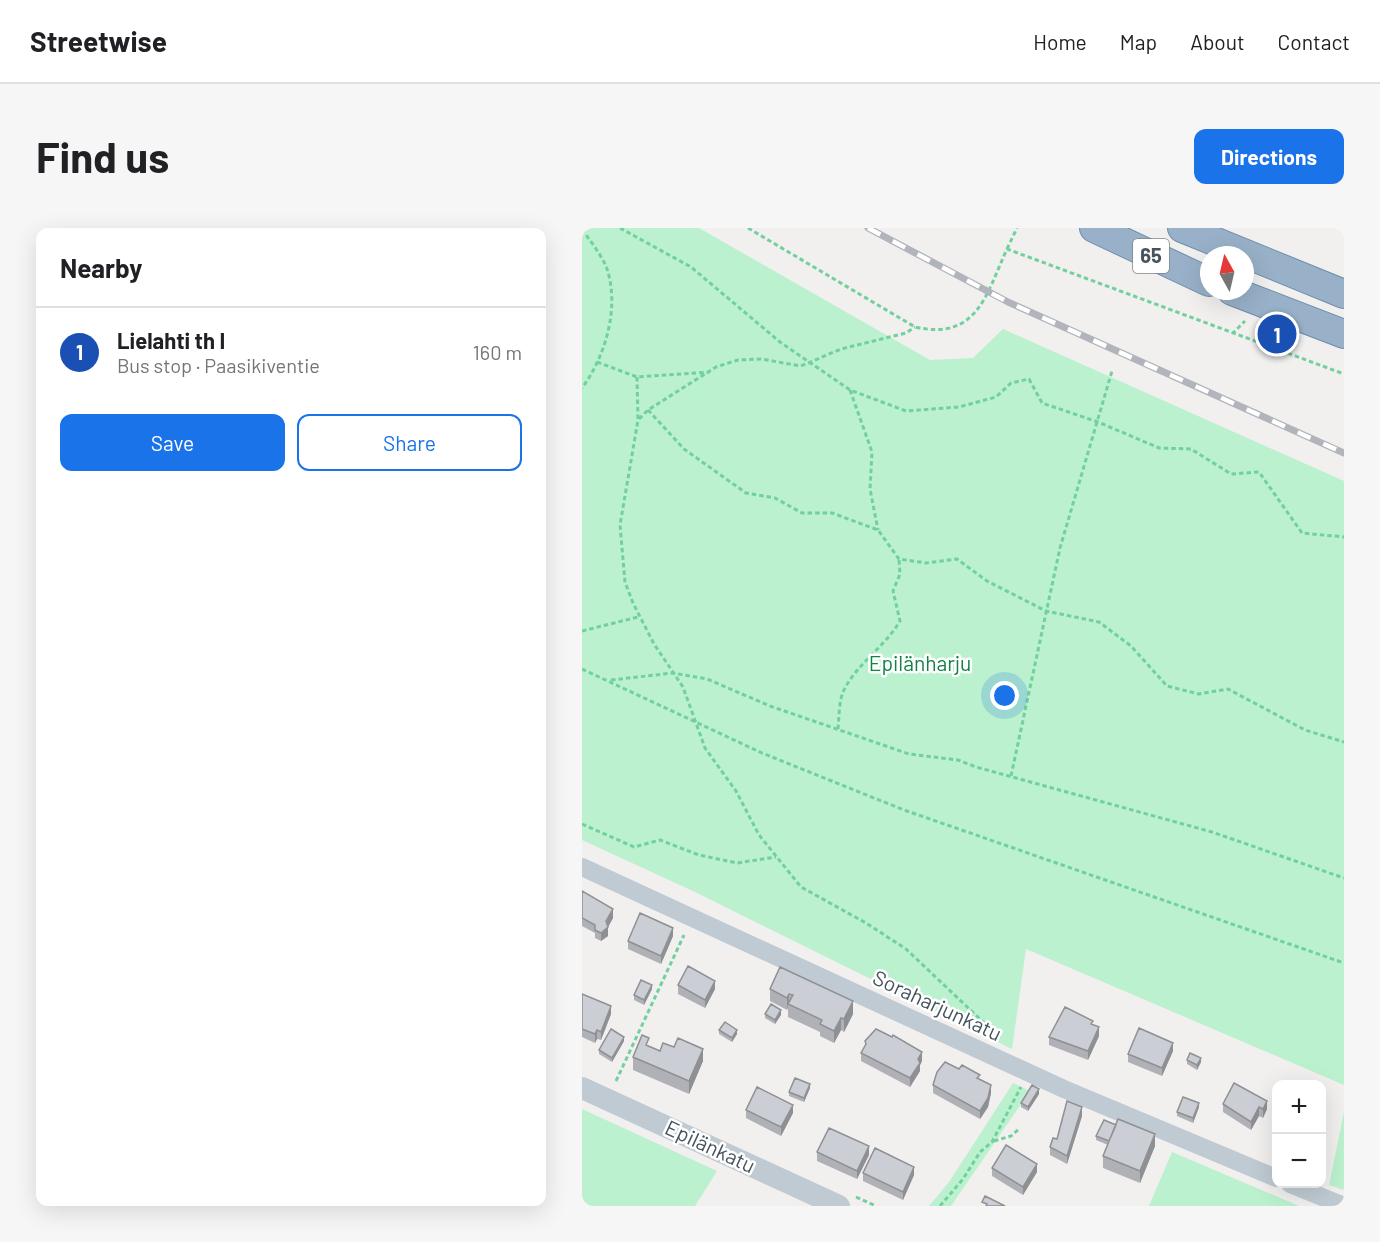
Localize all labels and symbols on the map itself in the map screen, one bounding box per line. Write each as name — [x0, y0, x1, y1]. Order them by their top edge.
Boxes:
road number: 65 — [1133, 239, 1169, 273]
north arrow — [1200, 246, 1254, 300]
pin: 1 — [1258, 312, 1296, 356]
park label: Epilänharju — [869, 650, 971, 675]
your location — [990, 681, 1019, 710]
street label: Soraharjunkatu — [869, 964, 1006, 1045]
street label: Epilänkatu — [662, 1114, 760, 1177]

